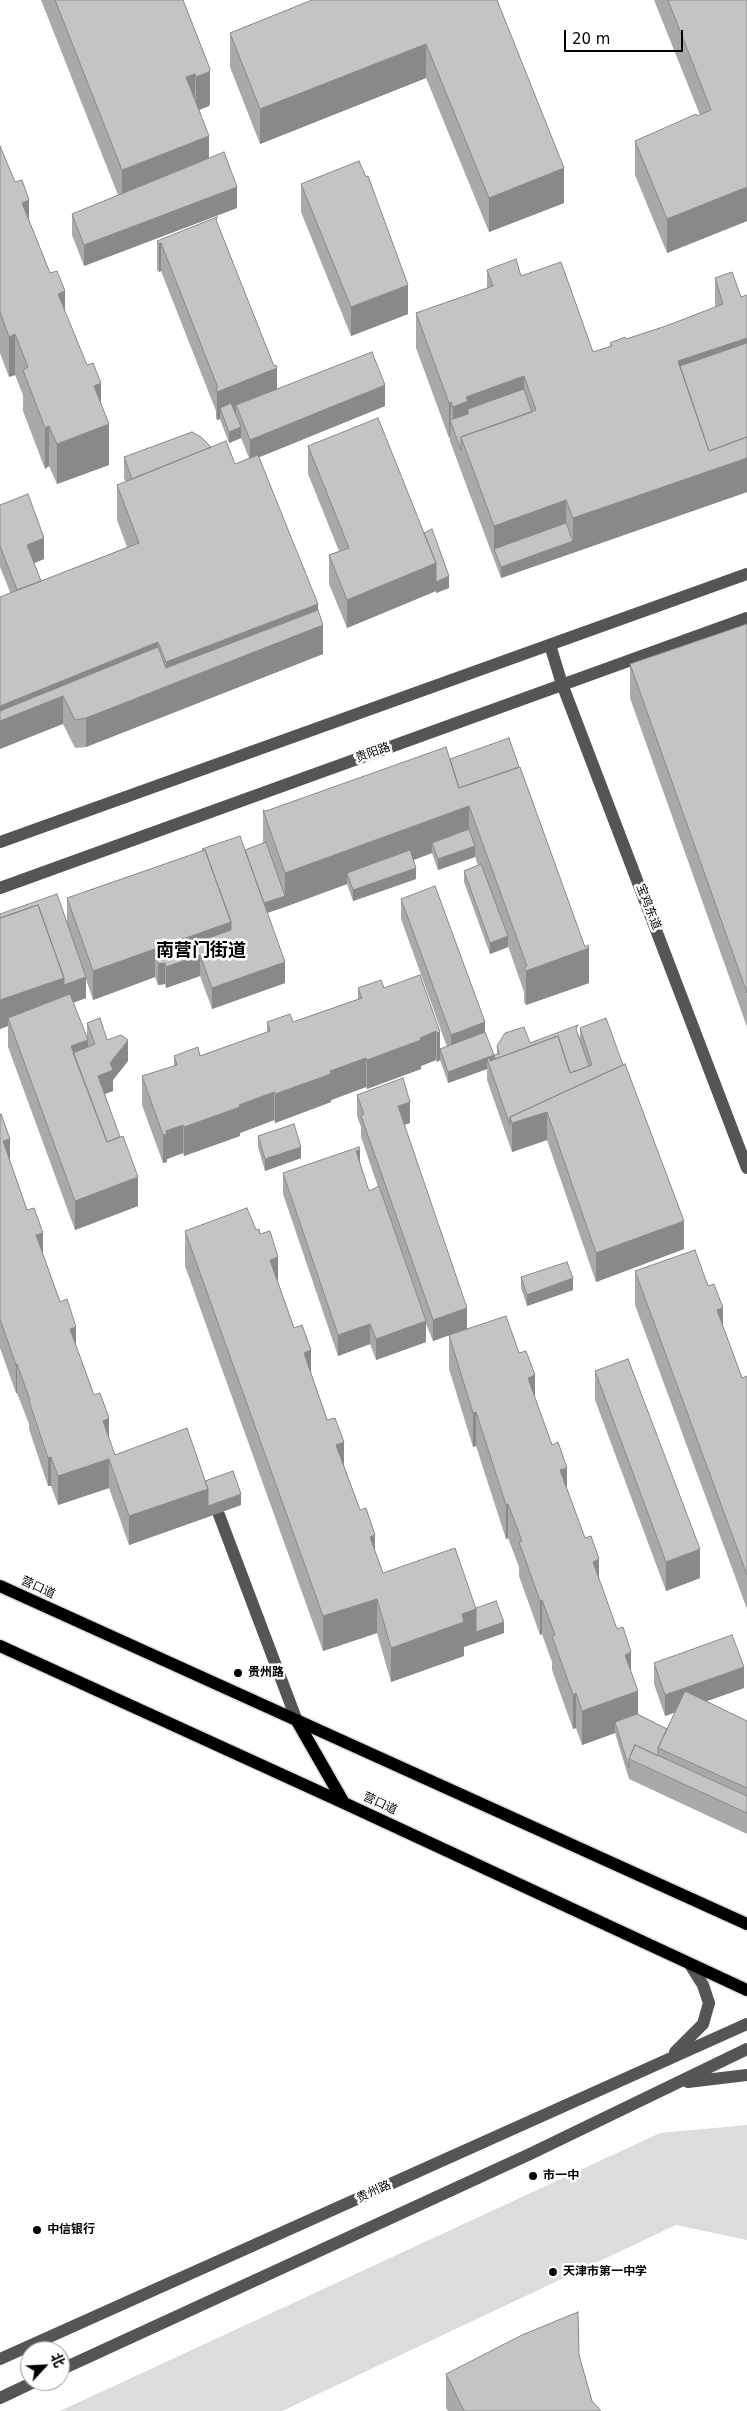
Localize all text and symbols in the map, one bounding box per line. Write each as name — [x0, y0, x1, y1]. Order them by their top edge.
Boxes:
scale bar — [567, 20, 686, 52]
text: 20 m — [572, 30, 610, 48]
street label: 贵阳路 — [354, 740, 392, 766]
street label: 宝鸡东道 — [633, 882, 663, 932]
district label: 南营门街道 — [156, 940, 246, 962]
street label: 营口道 — [19, 1574, 57, 1602]
place label: 贵州路 — [248, 1666, 284, 1680]
marker: 贵州路 — [232, 1667, 244, 1679]
street label: 营口道 — [361, 1790, 399, 1818]
place label: 市一中 — [543, 2169, 579, 2183]
marker: 市一中 — [527, 2170, 539, 2182]
street label: 贵州路 — [355, 2178, 393, 2206]
place label: 中信银行 — [47, 2223, 95, 2237]
marker: 中信银行 — [31, 2224, 43, 2236]
place label: 天津市第一中学 — [563, 2265, 647, 2279]
marker: 天津市第一中学 — [547, 2266, 559, 2278]
north arrow — [20, 2341, 70, 2391]
text: 北 — [47, 2350, 68, 2370]

